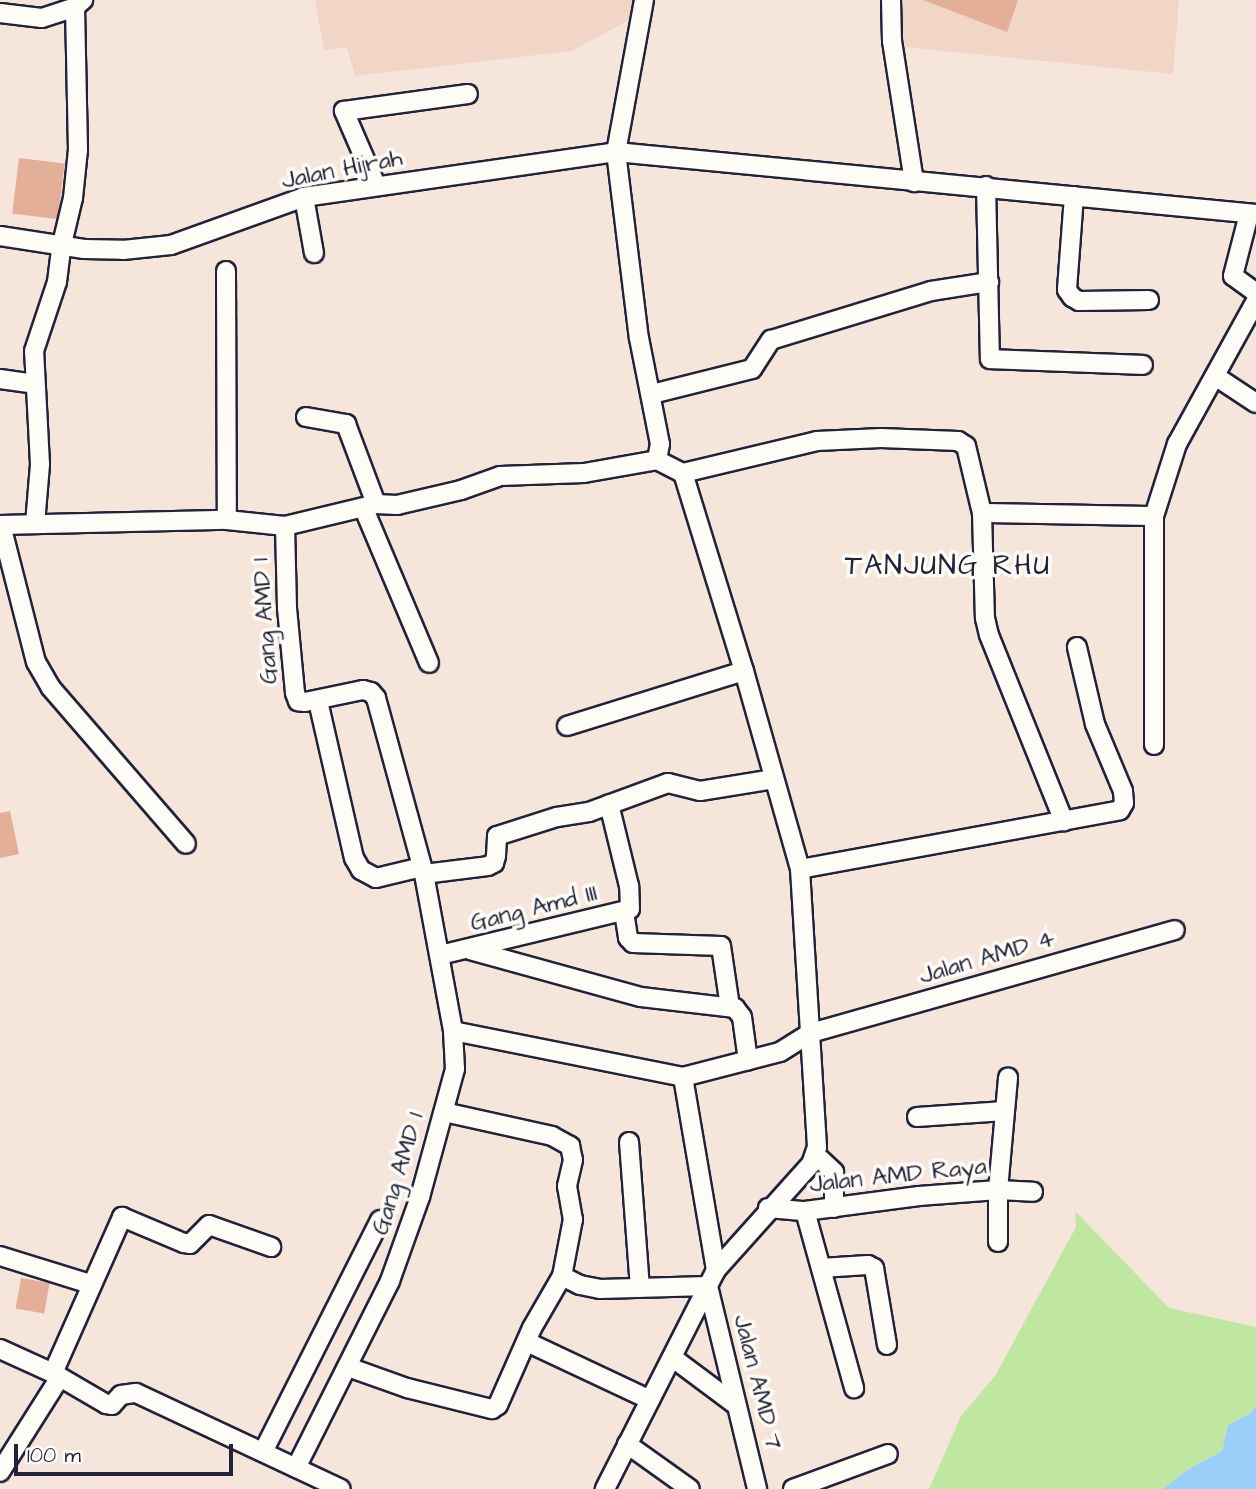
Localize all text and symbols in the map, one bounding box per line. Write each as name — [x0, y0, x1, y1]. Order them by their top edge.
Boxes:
street label: Jalan Hijrah — [279, 144, 405, 196]
district label: TANJUNG RHU — [846, 549, 1050, 583]
street label: Gang AMD 1 — [247, 557, 285, 685]
street label: Gang Amd III — [468, 879, 600, 939]
street label: Jalan AMD 4 — [916, 925, 1058, 991]
street label: Gang AMD 1 — [367, 1109, 431, 1239]
street label: Jalan AMD Raya — [808, 1152, 988, 1200]
street label: Jalan AMD 7 — [726, 1312, 788, 1452]
scale bar — [18, 1430, 236, 1474]
text: 100 m — [27, 1441, 81, 1470]

